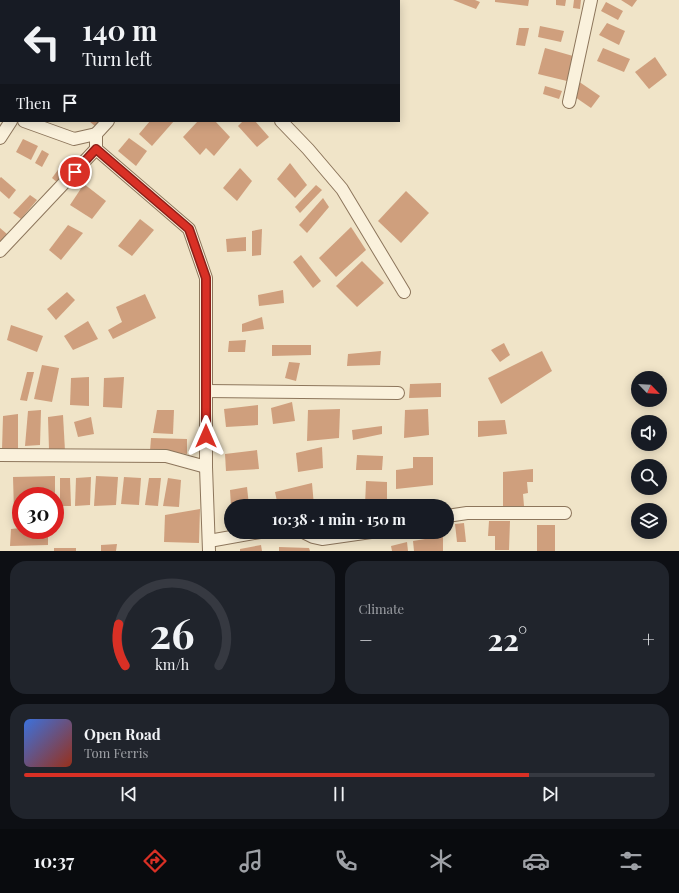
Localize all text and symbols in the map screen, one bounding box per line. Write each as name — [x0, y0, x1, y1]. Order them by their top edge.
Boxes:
text: 140 m — [82, 11, 157, 48]
icon: left — [16, 16, 68, 68]
text: Turn left — [82, 47, 152, 71]
icon: arrive — [59, 92, 81, 114]
text: Then — [16, 93, 51, 113]
pin — [58, 155, 92, 189]
icon: arrive — [64, 161, 86, 183]
north arrow — [631, 371, 667, 407]
map controls — [631, 371, 667, 539]
position arrow — [185, 415, 227, 457]
button: sound — [631, 415, 667, 451]
button: search — [631, 459, 667, 495]
speed limit sign: 30 — [12, 487, 64, 539]
button: layers — [631, 503, 667, 539]
text: 10:38 · 1 min · 150 m — [272, 509, 406, 529]
text: Climate — [359, 600, 404, 617]
text: 26 — [150, 603, 195, 658]
text: 22° — [487, 619, 527, 659]
text: − — [359, 624, 373, 654]
text: + — [642, 624, 655, 654]
text: km/h — [155, 654, 190, 673]
text: Open Road — [84, 724, 161, 744]
text: Tom Ferris — [84, 744, 148, 761]
icon: previous — [118, 783, 140, 805]
icon: pause — [328, 783, 350, 805]
icon: next — [539, 783, 561, 805]
icon: directions — [141, 847, 169, 875]
icon: music — [237, 847, 265, 875]
icon: phone — [332, 847, 360, 875]
icon: climate — [427, 847, 455, 875]
icon: car — [522, 847, 550, 875]
icon: filters — [617, 847, 645, 875]
text: 10:37 — [34, 849, 74, 873]

